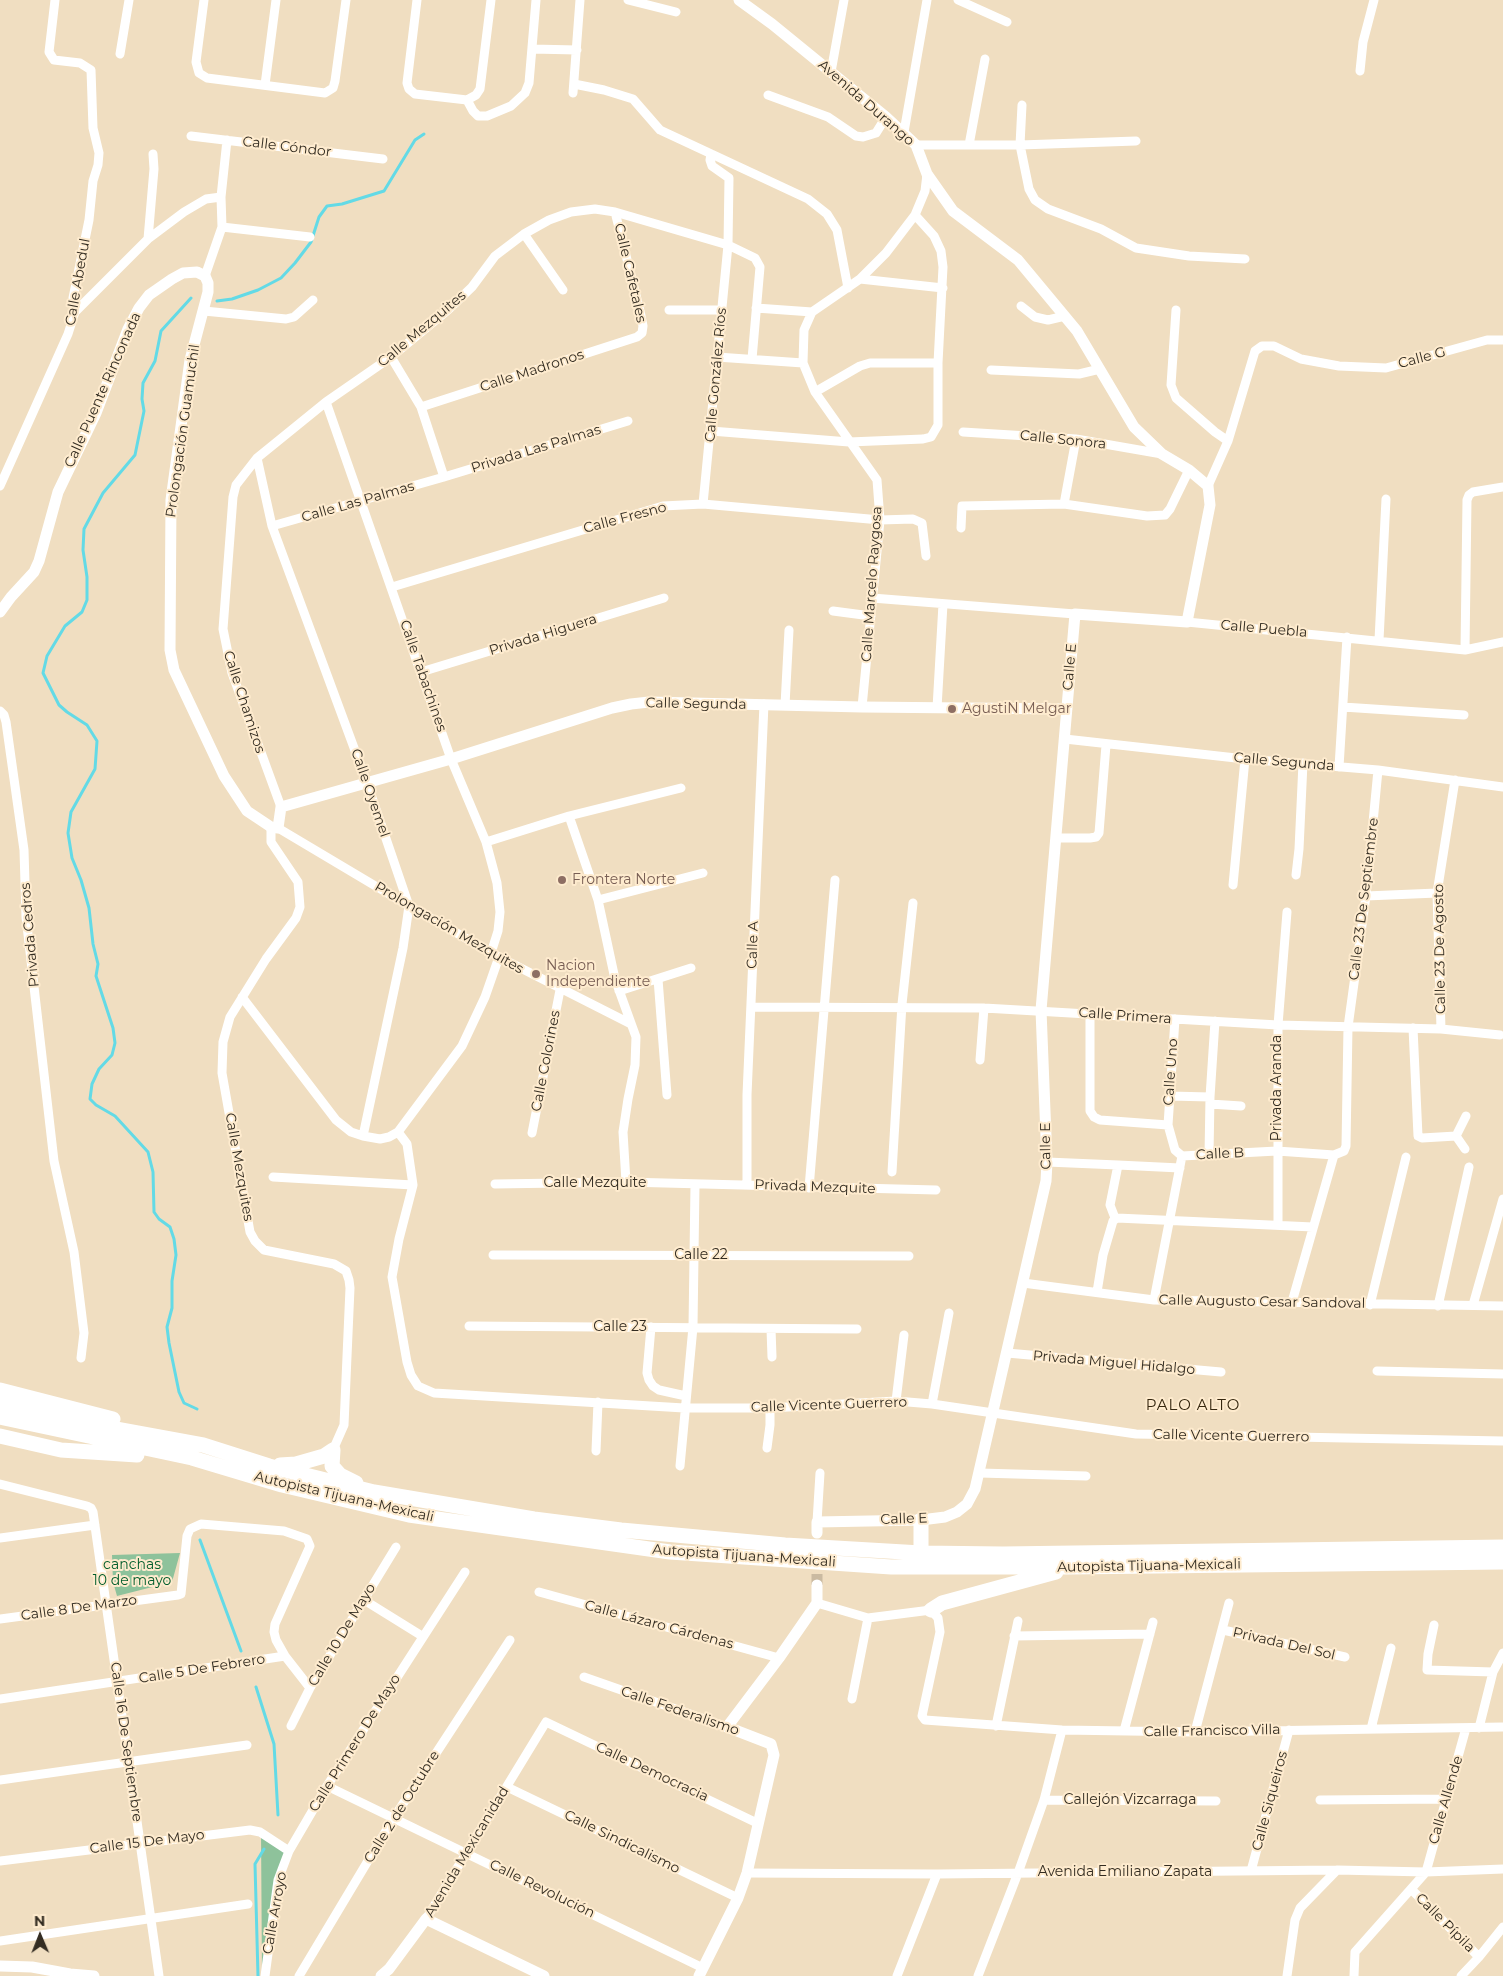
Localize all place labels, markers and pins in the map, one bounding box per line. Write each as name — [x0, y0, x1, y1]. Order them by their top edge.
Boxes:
place label: AgustiN Melgar — [962, 701, 1071, 717]
marker: AgustiN Melgar — [946, 703, 958, 715]
place label: Frontera Norte — [572, 872, 675, 888]
marker: Frontera Norte — [556, 874, 568, 886]
place label: Nacion Independiente — [546, 958, 650, 990]
marker: Nacion Independiente — [530, 968, 542, 980]

